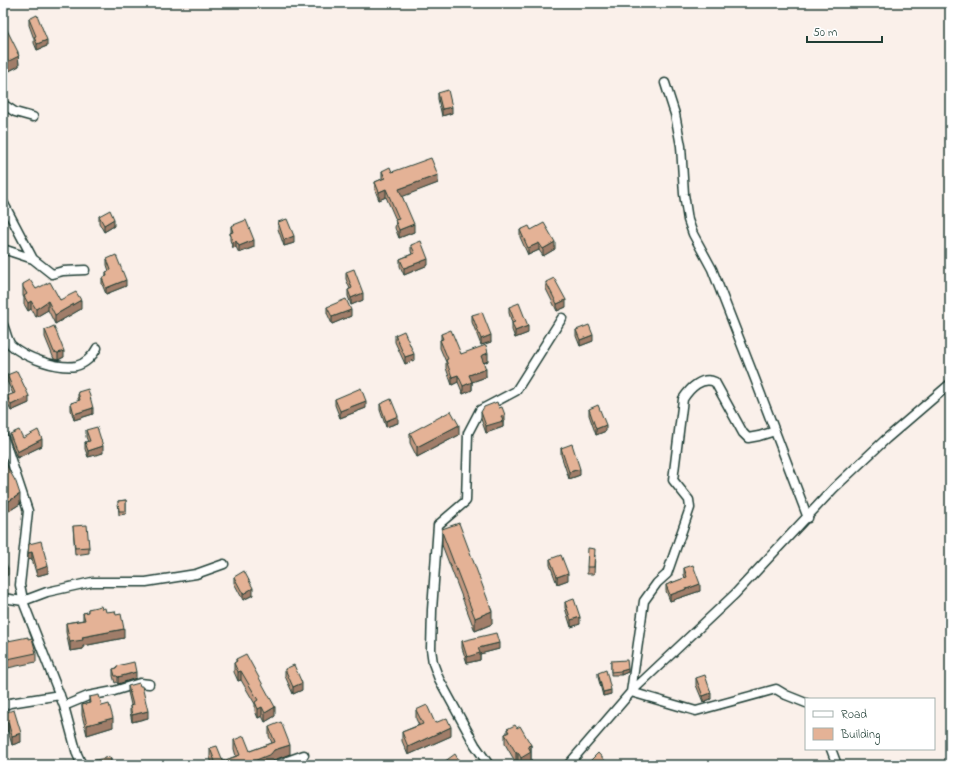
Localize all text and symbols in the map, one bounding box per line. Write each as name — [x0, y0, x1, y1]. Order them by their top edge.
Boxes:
scale bar — [807, 18, 882, 44]
text: 50 m — [813, 24, 837, 42]
legend — [805, 698, 935, 750]
text: Road — [841, 706, 867, 724]
text: Building — [840, 726, 880, 745]

